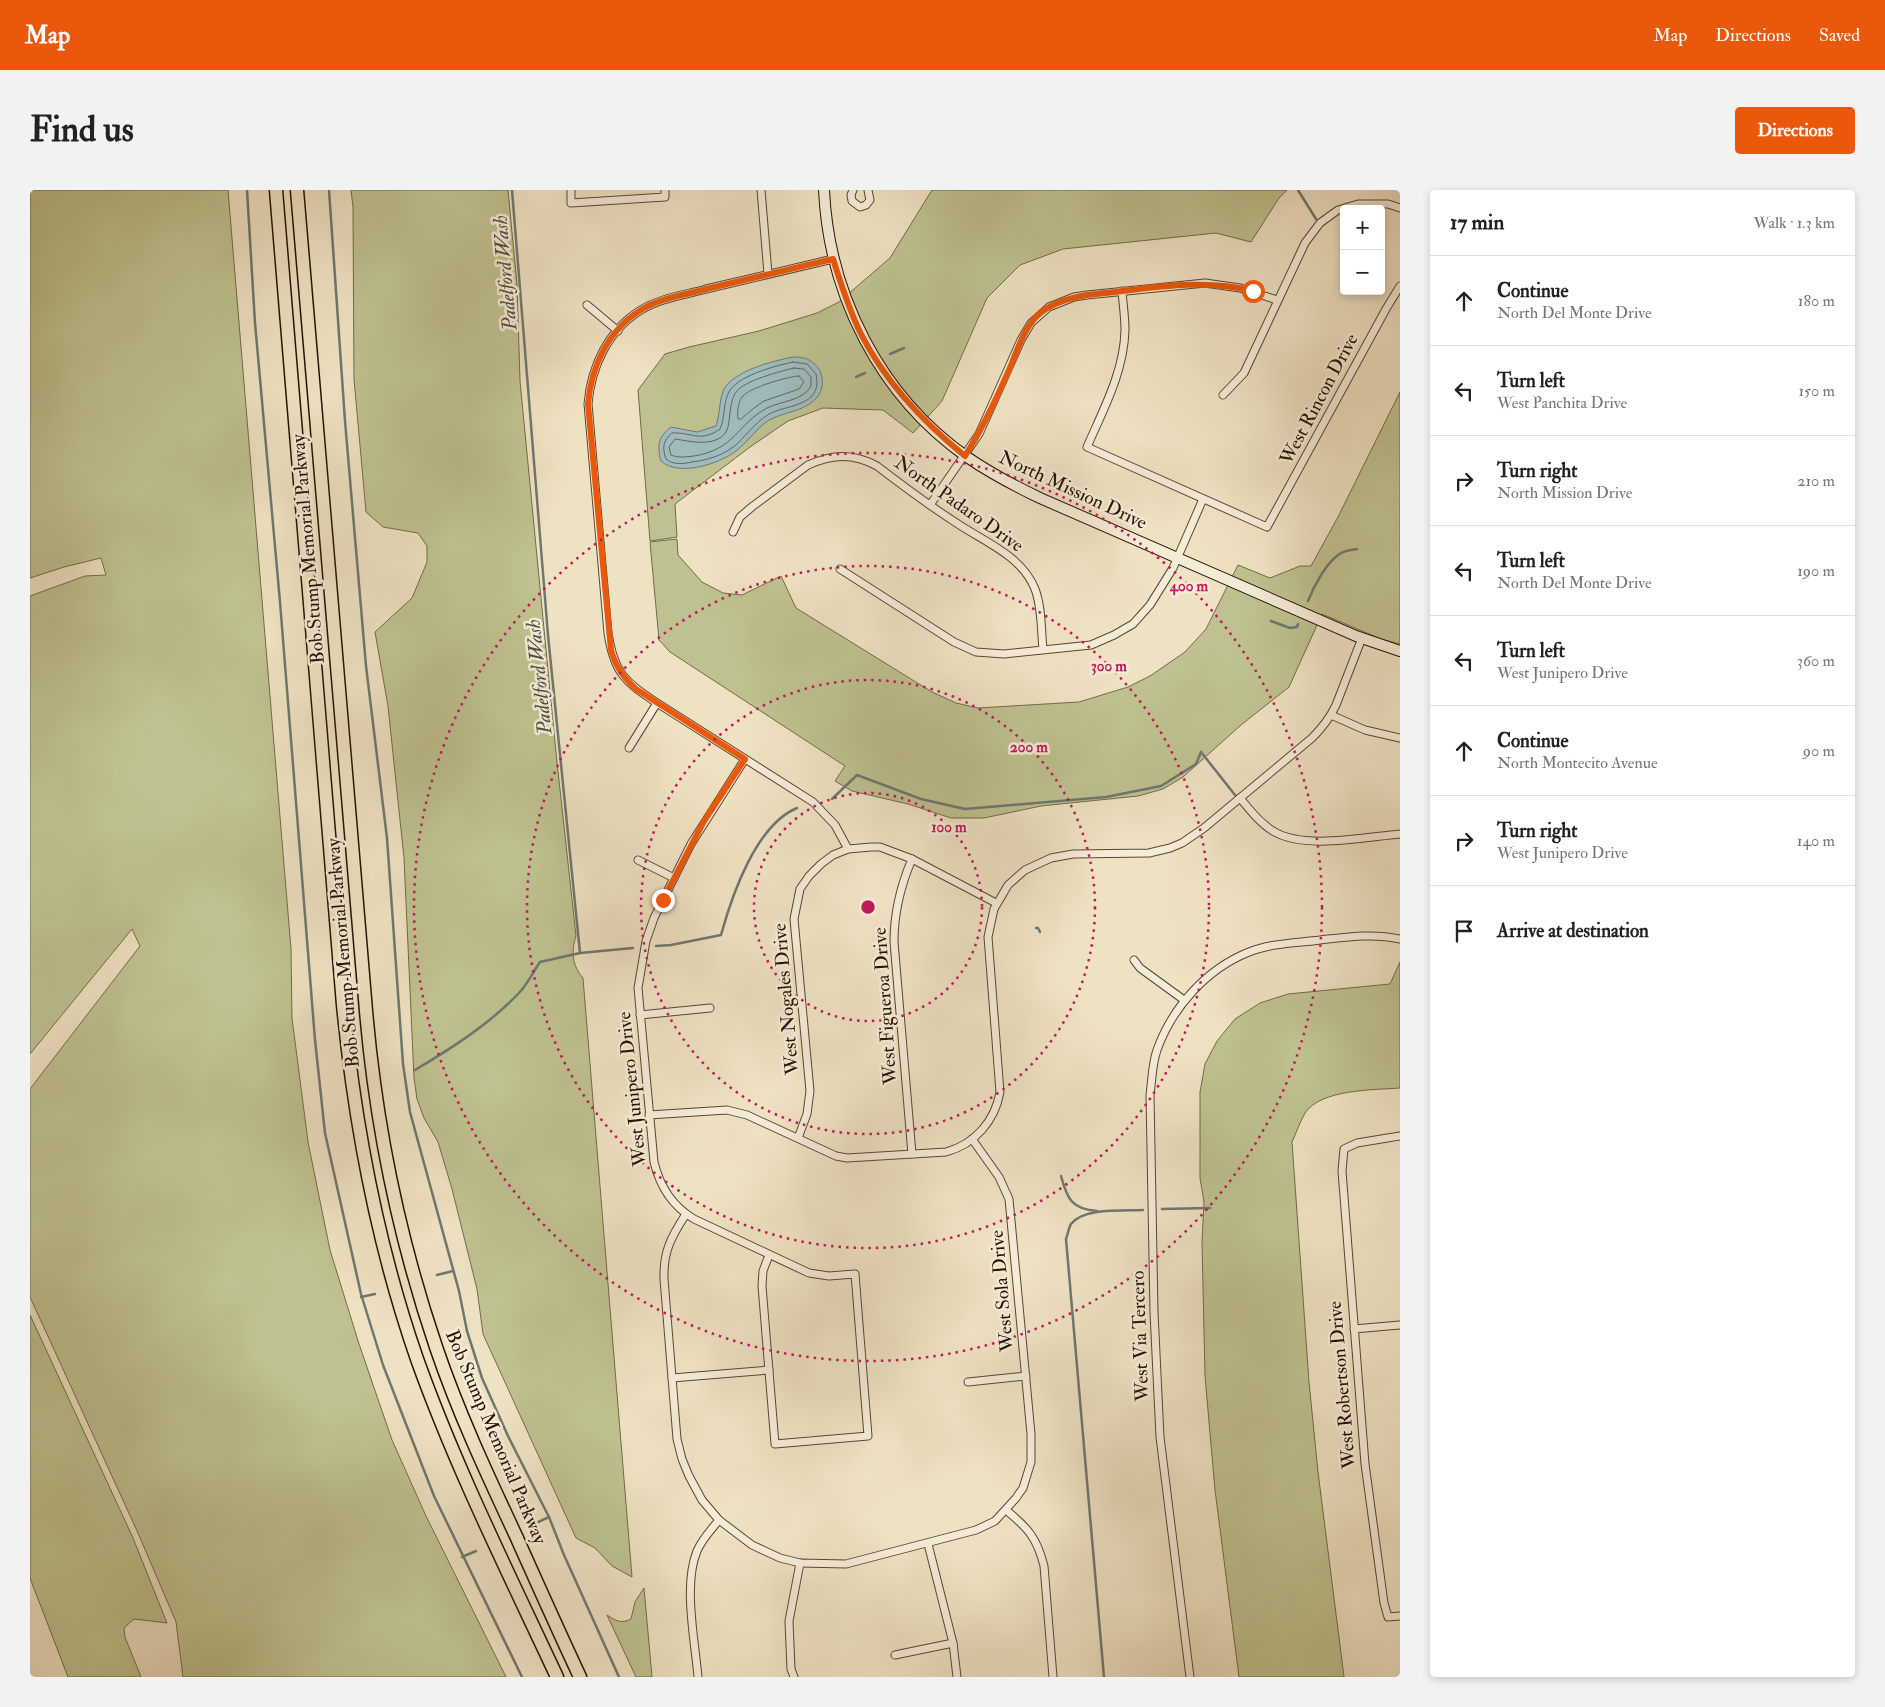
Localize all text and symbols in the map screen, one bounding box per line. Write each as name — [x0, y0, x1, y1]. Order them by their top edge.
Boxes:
text: Map — [25, 20, 70, 51]
text: Map — [1654, 24, 1687, 47]
text: Directions — [1715, 24, 1791, 47]
text: Saved — [1819, 24, 1860, 47]
button: Directions — [1735, 107, 1855, 154]
text: Find us — [30, 108, 134, 152]
map controls — [1340, 205, 1385, 295]
button: + — [1340, 205, 1385, 250]
text: 17 min — [1450, 209, 1504, 236]
text: Walk · 1.3 km — [1754, 213, 1835, 233]
water label: Padelford Wash — [488, 214, 523, 333]
button: − — [1340, 250, 1385, 295]
text: Continue — [1497, 279, 1568, 303]
route start — [1242, 280, 1265, 303]
icon: ahead — [1450, 287, 1478, 315]
text: 180 m — [1798, 291, 1835, 311]
text: North Del Monte Drive — [1497, 303, 1652, 323]
street label: West Rincon Drive — [1274, 329, 1364, 469]
text: Turn left — [1497, 369, 1565, 393]
icon: left — [1450, 377, 1478, 405]
text: 150 m — [1798, 381, 1835, 401]
text: West Panchita Drive — [1497, 393, 1627, 413]
street label: Bob Stump Memorial Parkway — [286, 432, 331, 665]
street label: North Mission Drive — [995, 445, 1151, 535]
street label: North Padaro Drive — [890, 451, 1028, 558]
text: Turn right — [1497, 459, 1577, 483]
icon: right — [1450, 467, 1478, 495]
text: 210 m — [1797, 471, 1835, 491]
text: North Mission Drive — [1497, 483, 1632, 503]
text: Turn left — [1497, 549, 1565, 573]
icon: left — [1450, 557, 1478, 585]
text: 190 m — [1797, 561, 1835, 581]
text: North Del Monte Drive — [1497, 573, 1652, 593]
text: 400 m — [1169, 577, 1208, 596]
water label: Padelford Wash — [521, 618, 558, 737]
text: Turn left — [1497, 639, 1565, 663]
icon: left — [1450, 647, 1478, 675]
text: 360 m — [1797, 651, 1835, 671]
text: 300 m — [1091, 657, 1127, 676]
text: West Junipero Drive — [1497, 663, 1628, 683]
text: Continue — [1497, 729, 1568, 753]
icon: ahead — [1450, 737, 1478, 765]
text: 200 m — [1010, 738, 1048, 757]
text: 90 m — [1803, 741, 1835, 761]
text: North Montecito Avenue — [1497, 753, 1658, 773]
text: 100 m — [931, 818, 967, 837]
text: Turn right — [1497, 819, 1577, 843]
icon: right — [1450, 827, 1478, 855]
text: 140 m — [1797, 831, 1835, 851]
street label: Bob Stump Memorial Parkway — [321, 836, 366, 1069]
text: West Junipero Drive — [1497, 843, 1628, 863]
route end — [652, 889, 675, 912]
centre of rings — [859, 898, 877, 916]
icon: arrive — [1450, 917, 1478, 945]
text: Arrive at destination — [1497, 919, 1649, 943]
street label: West Nogales Drive — [767, 922, 805, 1077]
street label: West Figueroa Drive — [868, 926, 903, 1087]
street label: West Junipero Drive — [612, 1010, 653, 1169]
street label: West Sola Drive — [985, 1229, 1019, 1354]
street label: West Via Tercero — [1126, 1270, 1154, 1403]
street label: West Robertson Drive — [1323, 1300, 1361, 1471]
street label: Bob Stump Memorial Parkway — [439, 1326, 552, 1549]

